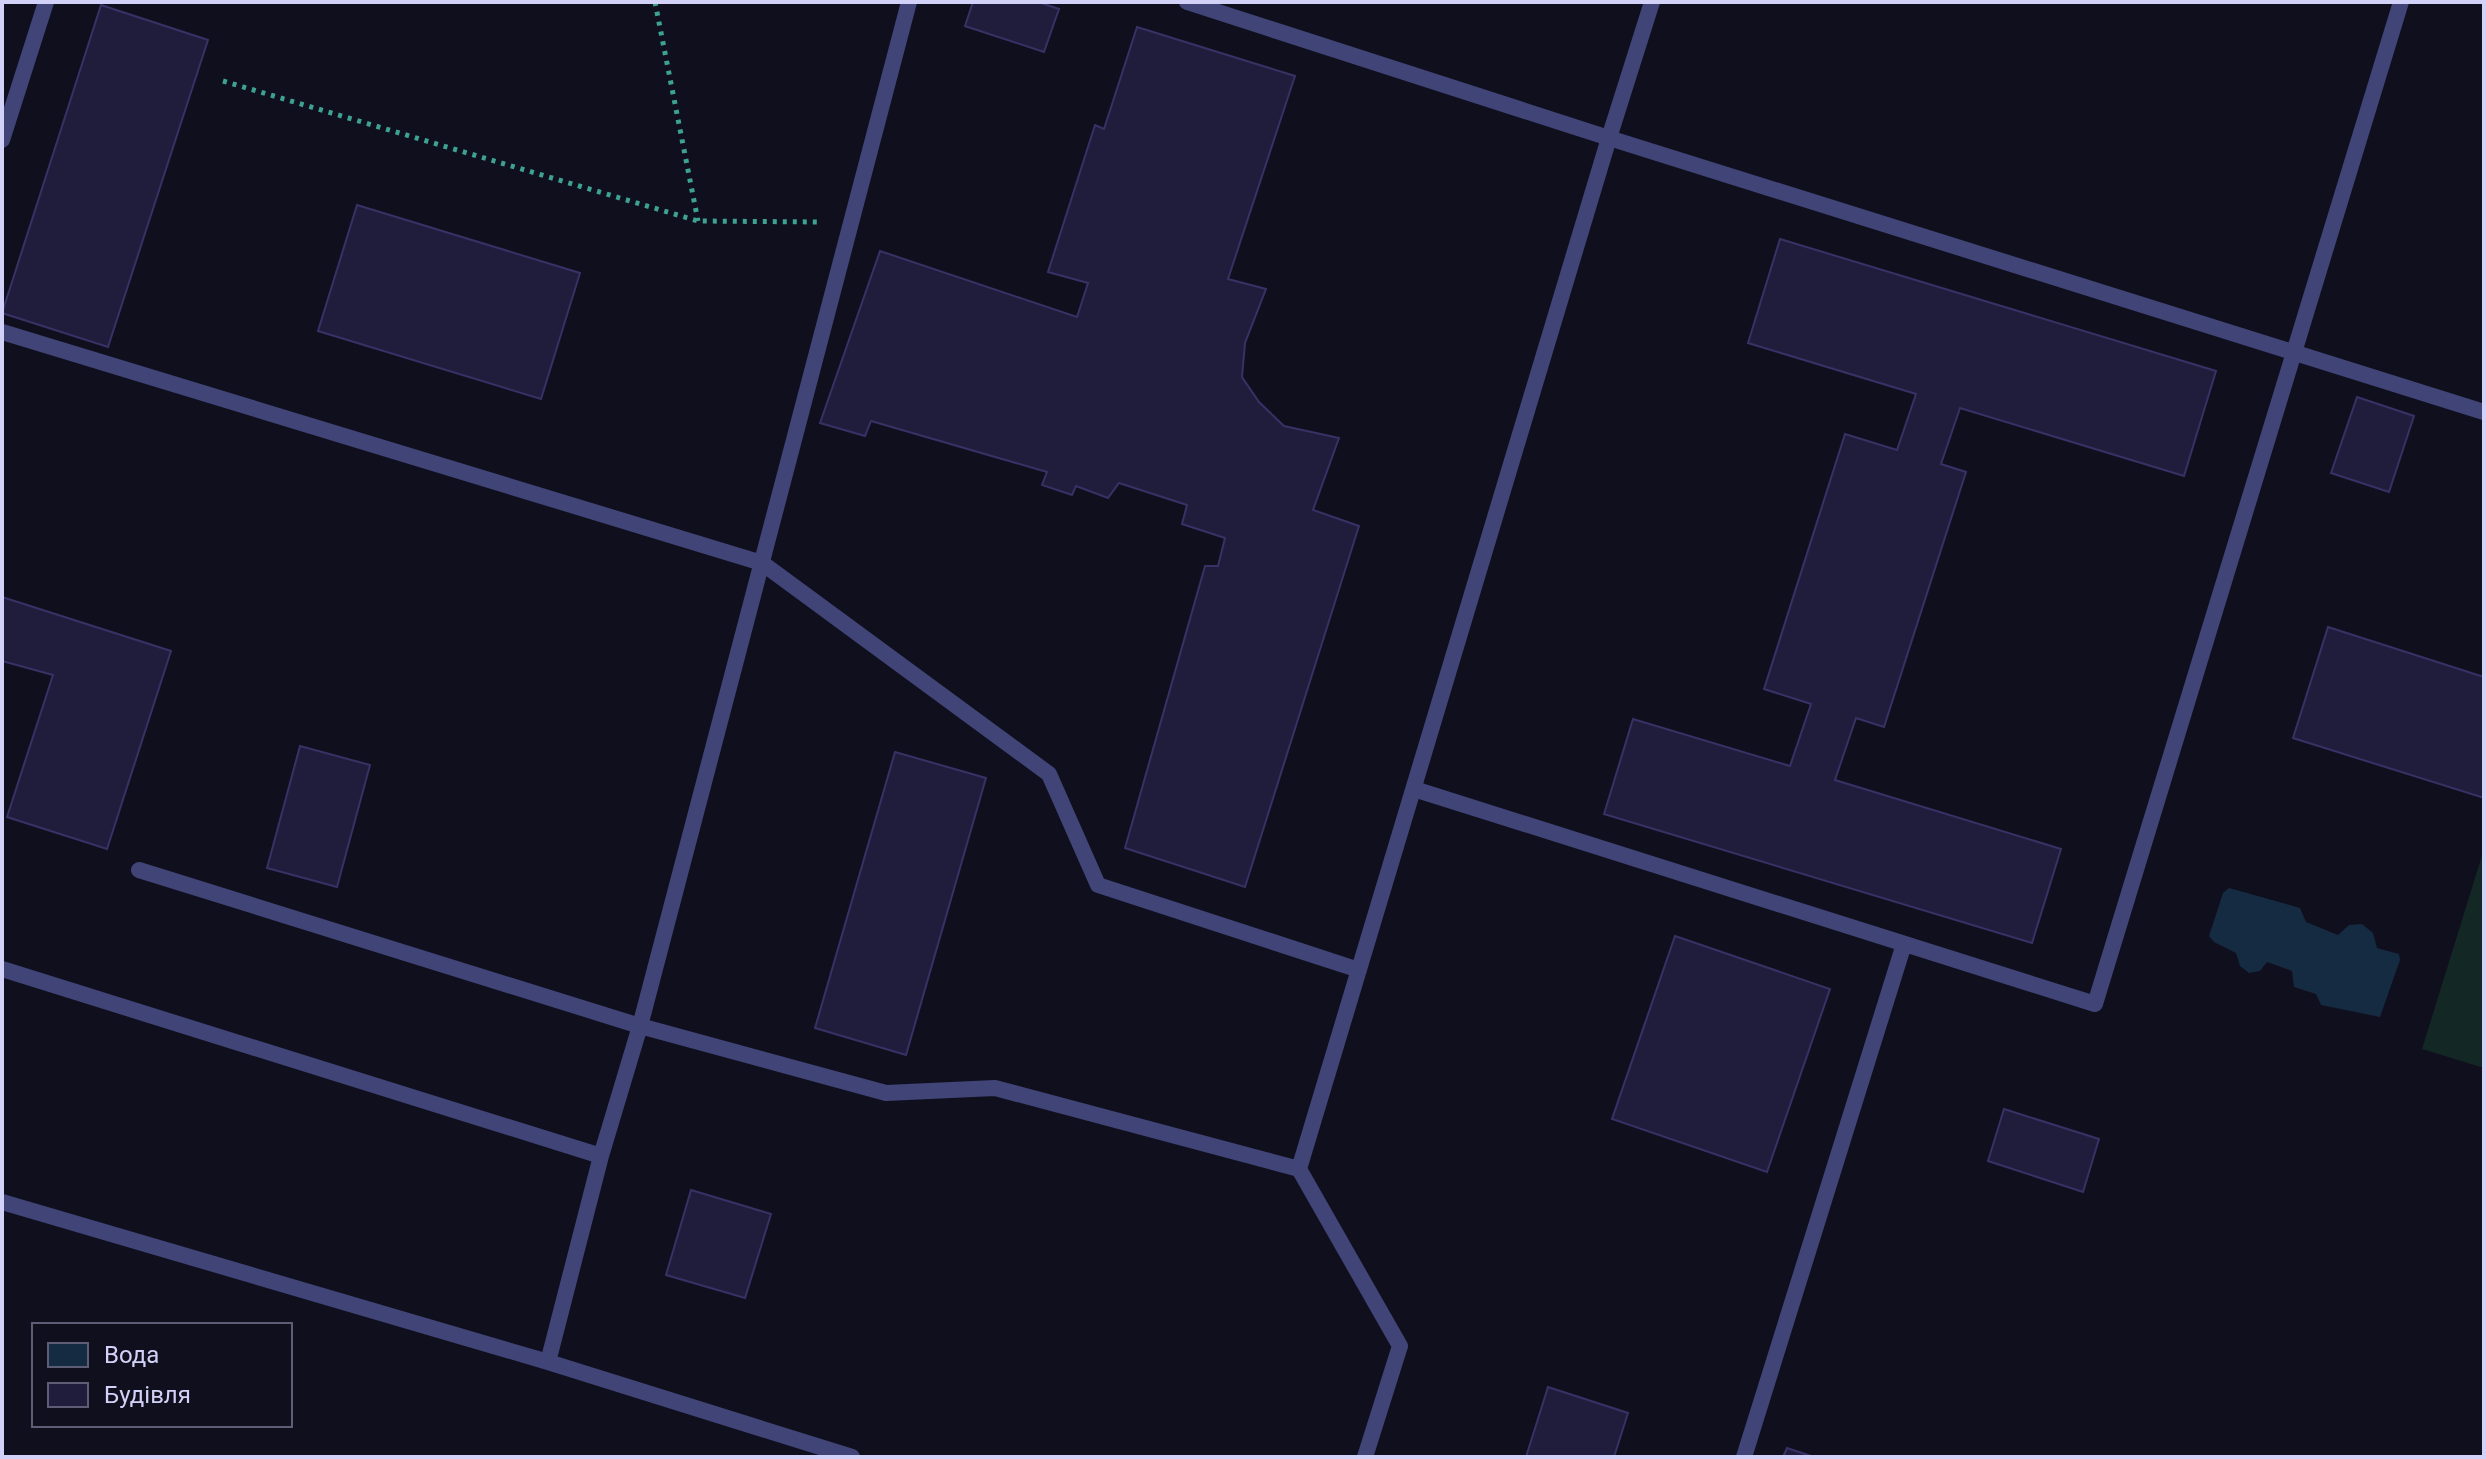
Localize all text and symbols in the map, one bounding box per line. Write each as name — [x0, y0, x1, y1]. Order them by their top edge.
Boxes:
legend — [32, 1323, 292, 1427]
text: Вода — [104, 1341, 159, 1369]
text: Будівля — [104, 1381, 191, 1409]

